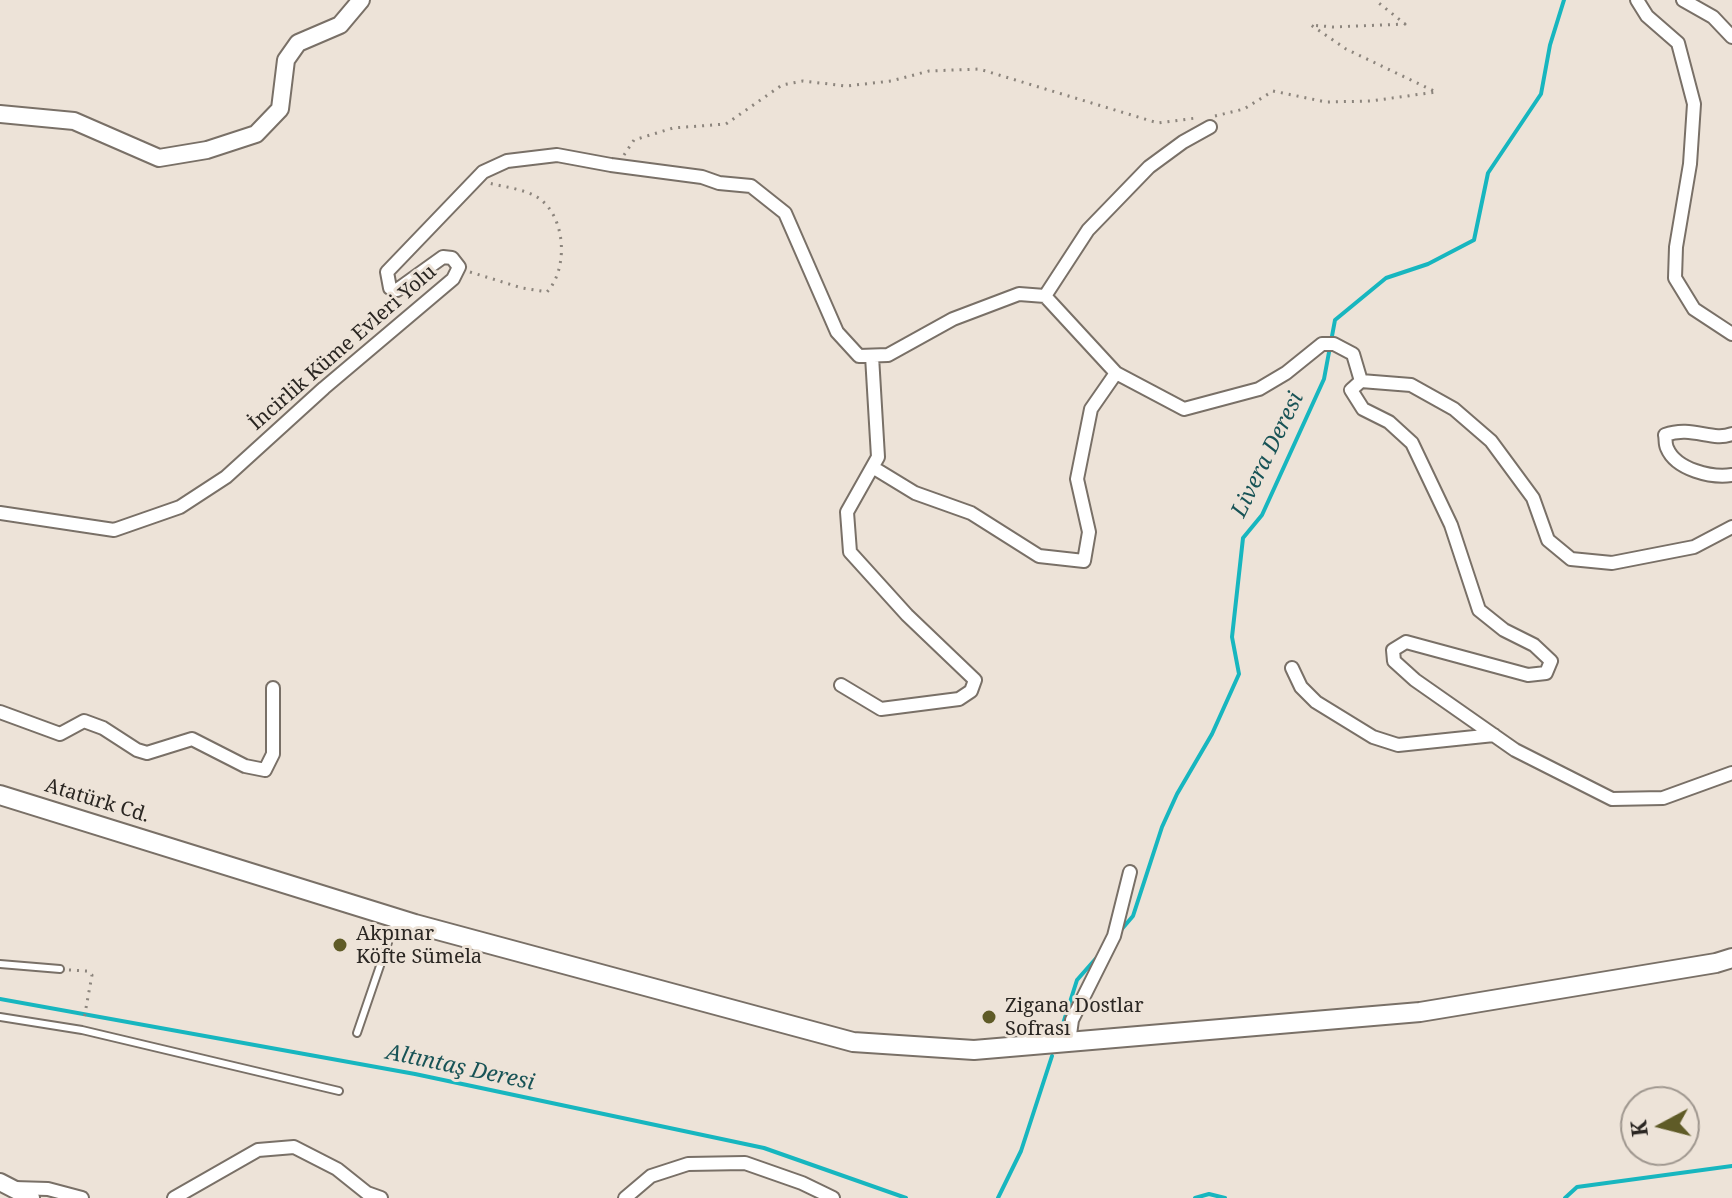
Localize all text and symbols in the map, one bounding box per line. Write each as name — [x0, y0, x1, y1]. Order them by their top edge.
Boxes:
street label: İncirlik Küme Evleri Yolu — [245, 260, 441, 436]
water label: Livera Deresi — [1226, 388, 1310, 522]
street label: Atatürk Cd. — [42, 774, 152, 828]
place label: Akpınar Köfte Sümela — [356, 922, 482, 969]
marker: Akpınar Köfte Sümela — [331, 936, 349, 954]
place label: Zigana Dostlar Sofrası — [1005, 994, 1144, 1041]
marker: Zigana Dostlar Sofrası — [980, 1008, 998, 1026]
water label: Altıntaş Deresi — [383, 1039, 537, 1097]
north arrow — [1620, 1086, 1700, 1166]
text: K — [1622, 1119, 1654, 1139]

